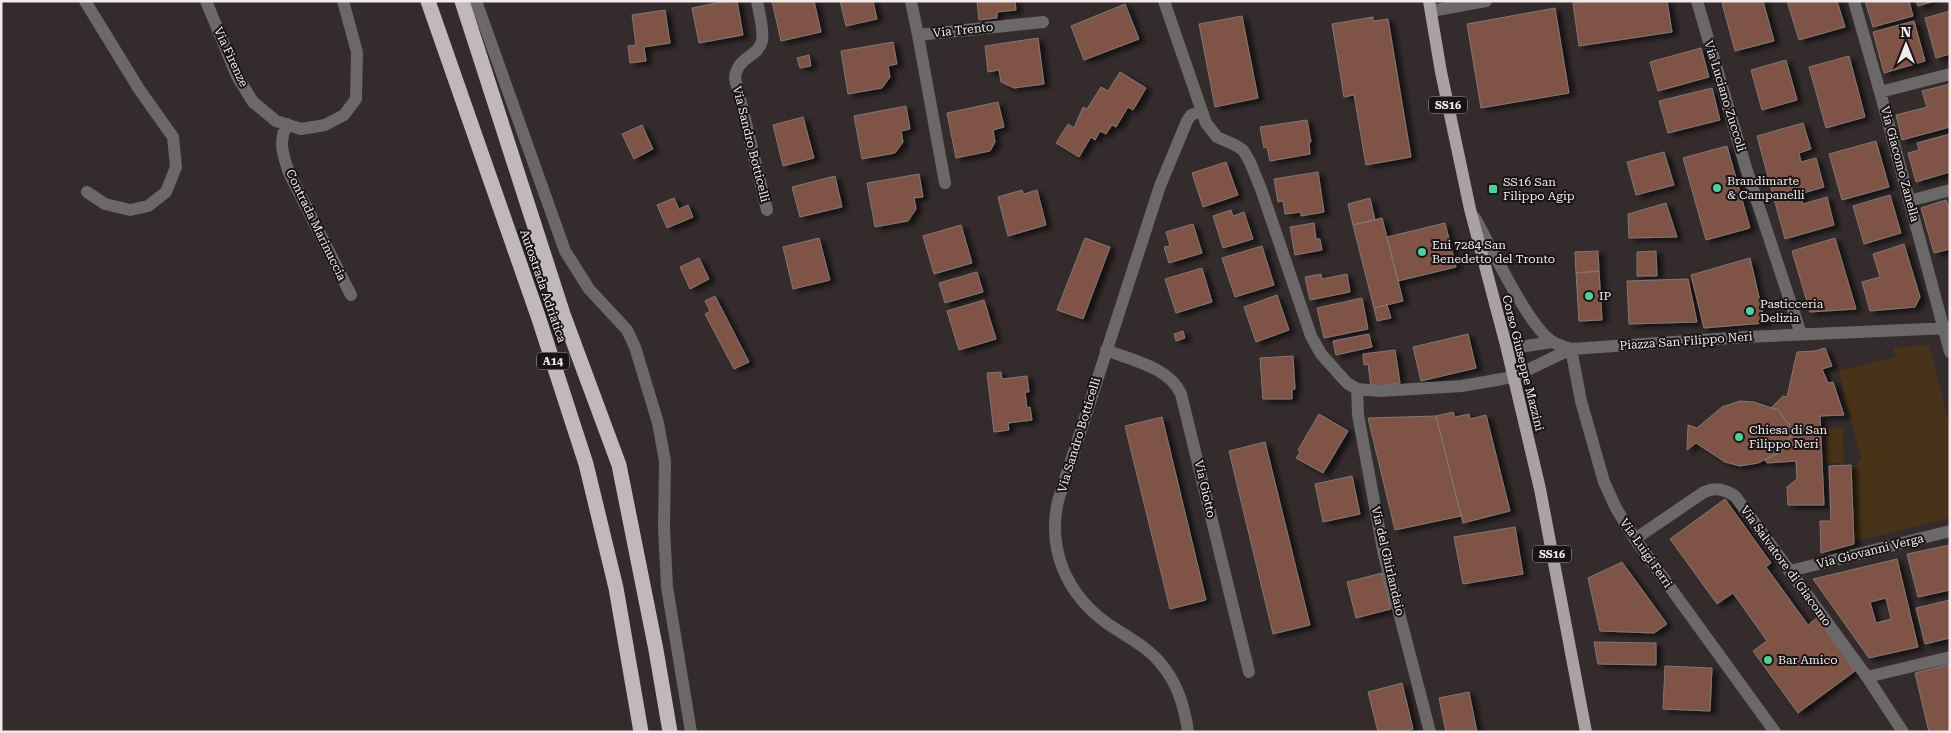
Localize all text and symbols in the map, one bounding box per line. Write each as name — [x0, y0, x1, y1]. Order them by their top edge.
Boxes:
street label: Via Trento — [932, 20, 994, 40]
north arrow — [1881, 20, 1931, 70]
text: N — [1901, 24, 1912, 40]
street label: Via Firenze — [211, 25, 251, 89]
street label: Via Luciano Zuccoli — [1701, 39, 1749, 153]
street label: Via Sandro Botticelli — [730, 84, 772, 204]
road number: SS16 — [1429, 96, 1467, 114]
street label: Via Giacomo Zanella — [1878, 105, 1922, 224]
street label: Contrada Marinuccia — [283, 167, 349, 283]
place label: Brandimarte & Campanelli — [1727, 174, 1805, 202]
place label: SS16 San Filippo Agip — [1503, 175, 1575, 203]
marker: Brandimarte & Campanelli — [1711, 182, 1723, 194]
marker: SS16 San Filippo Agip — [1487, 183, 1499, 195]
street label: Autostrada Adriatica — [517, 228, 569, 345]
place label: Eni 7284 San Benedetto del Tronto — [1432, 238, 1555, 266]
marker: Eni 7284 San Benedetto del Tronto — [1416, 246, 1428, 258]
place label: IP — [1599, 289, 1612, 303]
marker: IP — [1583, 290, 1595, 302]
street label: Corso Giuseppe Mazzini — [1499, 294, 1547, 433]
place label: Pasticceria Delizia — [1760, 297, 1824, 325]
marker: Pasticceria Delizia — [1744, 305, 1756, 317]
street label: Piazza San Filippo Neri — [1619, 329, 1753, 353]
road number: A14 — [537, 352, 569, 370]
street label: Via Sandro Botticelli — [1055, 376, 1103, 494]
place label: Chiesa di San Filippo Neri — [1749, 423, 1828, 451]
marker: Chiesa di San Filippo Neri — [1733, 431, 1745, 443]
street label: Via Giotto — [1192, 459, 1218, 519]
street label: Via Salvatore di Giacomo — [1738, 503, 1834, 629]
street label: Via del Ghirlandaio — [1369, 505, 1407, 617]
street label: Via Luigi Ferri — [1617, 516, 1675, 590]
street label: Via Giovanni Verga — [1815, 531, 1925, 571]
road number: SS16 — [1533, 546, 1571, 562]
place label: Bar Amico — [1778, 653, 1838, 667]
marker: Bar Amico — [1762, 654, 1774, 666]

